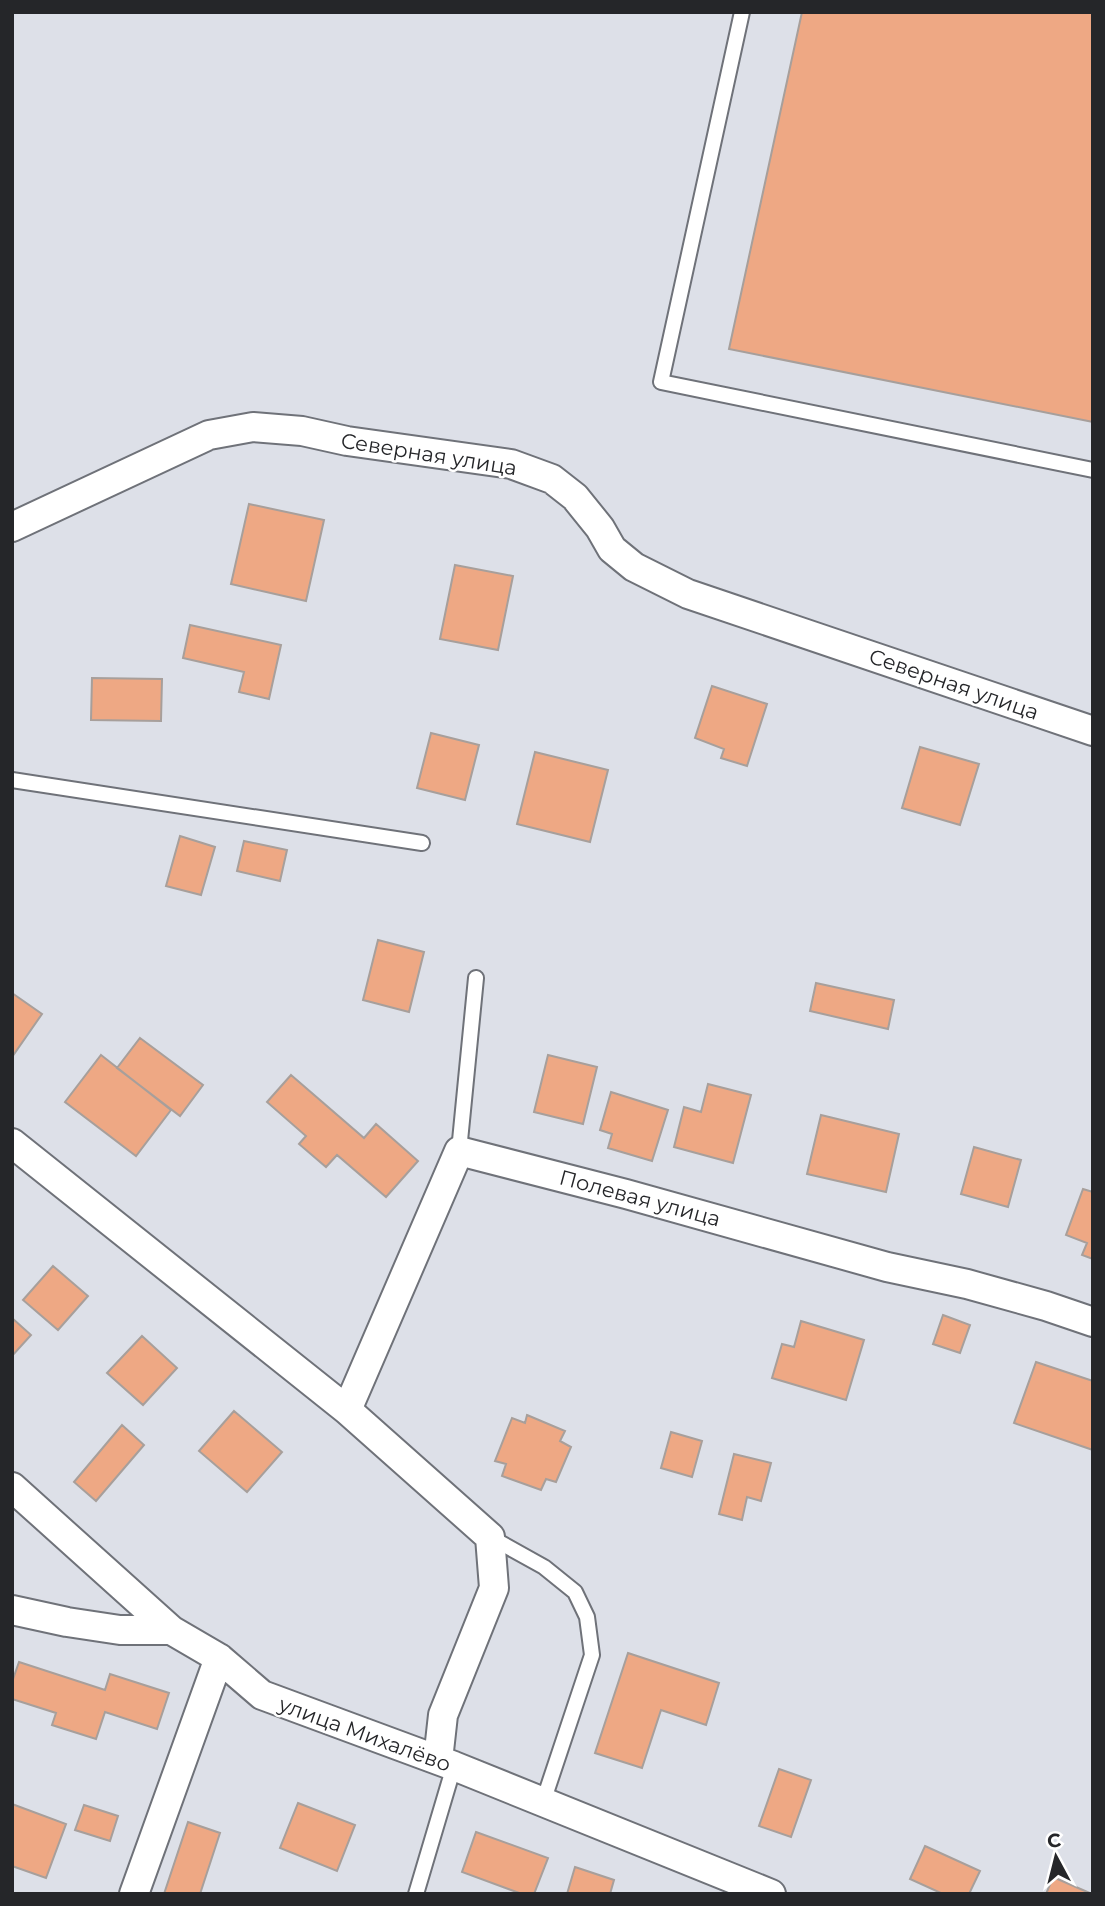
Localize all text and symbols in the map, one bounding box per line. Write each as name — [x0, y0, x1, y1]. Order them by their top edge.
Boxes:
street label: Северная улица — [339, 428, 519, 480]
street label: Северная улица — [866, 643, 1042, 725]
street label: Полевая улица — [557, 1164, 723, 1232]
street label: улица Михалёво — [275, 1691, 454, 1777]
north arrow — [1021, 1822, 1091, 1892]
text: С — [1046, 1828, 1062, 1853]

